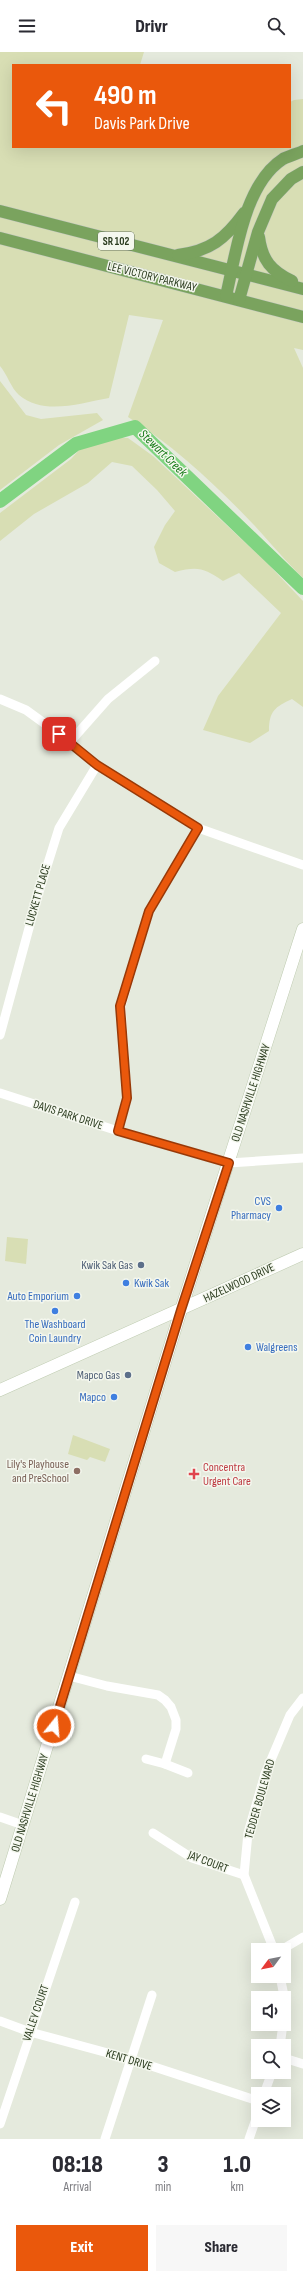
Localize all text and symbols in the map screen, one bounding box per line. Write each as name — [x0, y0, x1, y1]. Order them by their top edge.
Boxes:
icon: menu — [16, 15, 38, 37]
icon: search — [265, 15, 287, 37]
text: Drivr — [135, 16, 168, 37]
text: 490 m — [94, 79, 157, 112]
icon: left — [28, 80, 80, 132]
text: Davis Park Drive — [94, 113, 190, 134]
road number: SR 102 — [98, 232, 134, 250]
street label: LEE VICTORY PARKWAY — [106, 259, 198, 295]
water label: Stewart Creek — [136, 426, 191, 481]
pin — [42, 717, 76, 751]
icon: arrive — [48, 723, 70, 745]
street label: LUCKETT PLACE — [22, 862, 54, 928]
street label: OLD NASHVILLE HIGHWAY — [228, 1042, 274, 1144]
street label: DAVIS PARK DRIVE — [31, 1097, 105, 1133]
place label: CVS Pharmacy — [231, 1194, 271, 1223]
marker: CVS Pharmacy — [274, 1203, 284, 1213]
place label: Kwik Sak Gas — [81, 1258, 133, 1273]
marker: Kwik Sak Gas — [136, 1260, 146, 1270]
street label: HAZELWOOD DRIVE — [201, 1260, 277, 1306]
place label: Kwik Sak — [134, 1276, 169, 1291]
marker: Kwik Sak — [121, 1278, 131, 1288]
place label: Auto Emporium — [6, 1289, 69, 1304]
marker: Auto Emporium — [72, 1291, 82, 1301]
marker: The Washboard Coin Laundry — [50, 1306, 60, 1316]
place label: The Washboard Coin Laundry — [24, 1317, 86, 1346]
place label: Walgreens — [256, 1340, 297, 1355]
marker: Walgreens — [243, 1342, 253, 1352]
place label: Mapco Gas — [77, 1368, 120, 1383]
marker: Mapco Gas — [123, 1370, 133, 1380]
place label: Mapco — [80, 1390, 106, 1405]
marker: Mapco — [109, 1392, 119, 1402]
place label: Lily's Playhouse and PreSchool — [7, 1457, 69, 1486]
place label: Concentra Urgent Care — [203, 1460, 251, 1489]
marker: Lily's Playhouse and PreSchool — [72, 1466, 82, 1476]
marker: Concentra Urgent Care — [188, 1468, 200, 1480]
position arrow — [33, 1705, 75, 1747]
street label: OLD NASHVILLE HIGHWAY — [8, 1752, 52, 1854]
street label: TEDDER BOULEVARD — [241, 1757, 279, 1841]
street label: JAY COURT — [185, 1847, 230, 1877]
north arrow — [251, 1943, 291, 1983]
map controls — [251, 1943, 291, 2127]
street label: VALLEY COURT — [19, 1983, 53, 2043]
button: sound — [251, 1991, 291, 2031]
button: search — [251, 2039, 291, 2079]
street label: KENT DRIVE — [104, 2046, 154, 2074]
button: layers — [251, 2087, 291, 2127]
text: 08:18 — [52, 2150, 103, 2179]
text: 3 — [158, 2150, 169, 2179]
text: 1.0 — [223, 2150, 251, 2179]
text: Arrival — [63, 2179, 91, 2195]
text: min — [155, 2179, 171, 2195]
text: km — [230, 2179, 244, 2195]
button: Exit — [16, 2225, 148, 2271]
button: Share — [156, 2225, 287, 2271]

